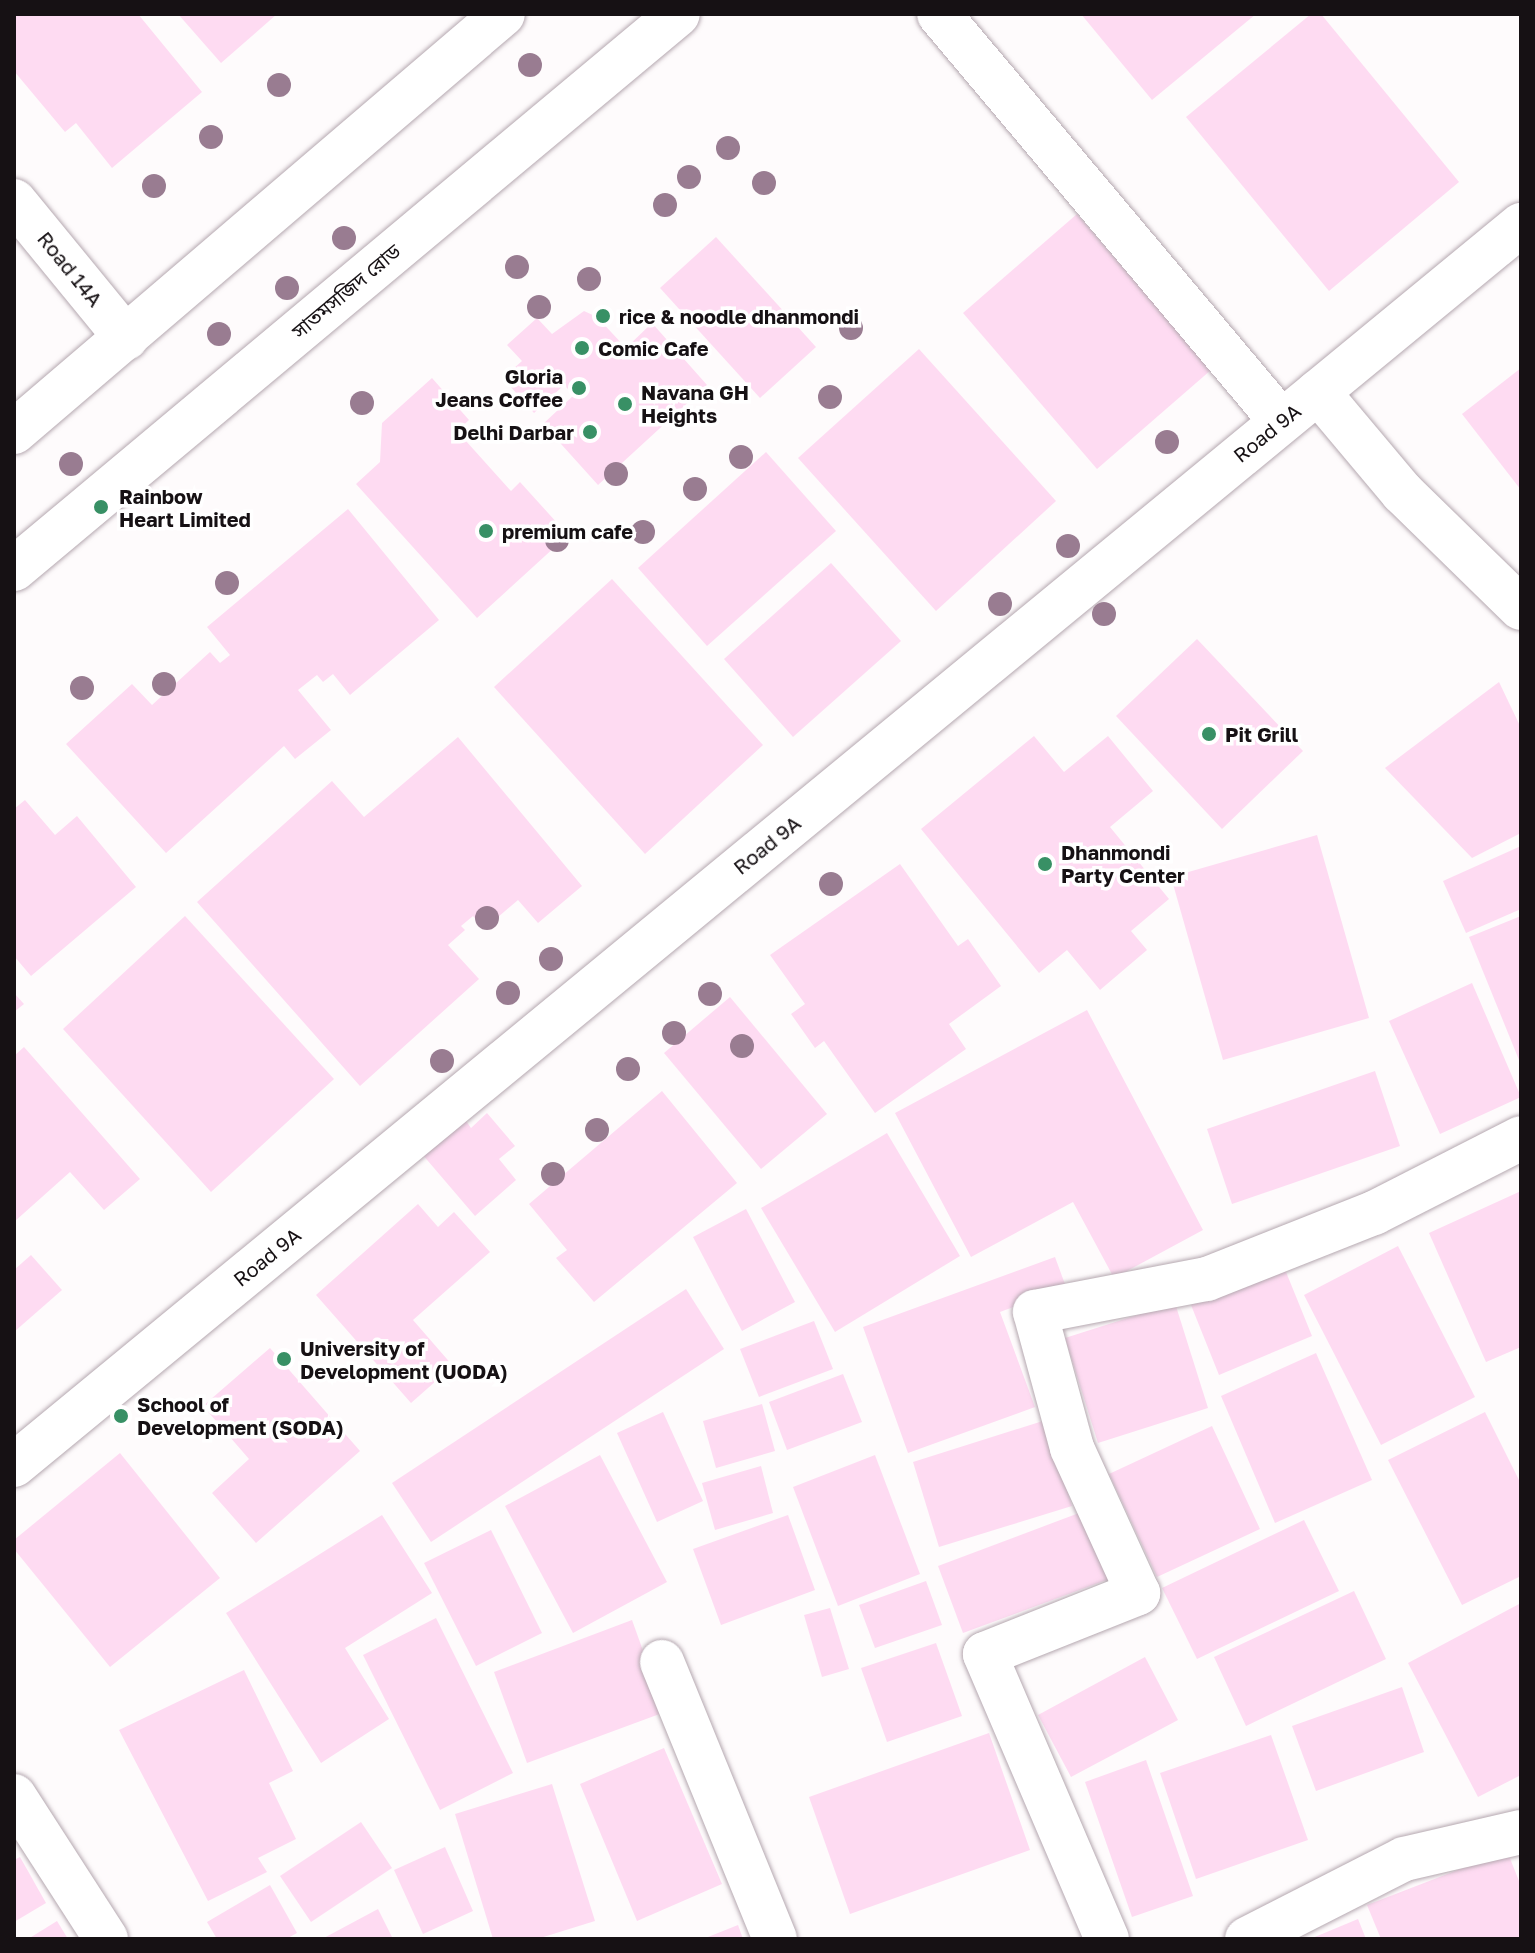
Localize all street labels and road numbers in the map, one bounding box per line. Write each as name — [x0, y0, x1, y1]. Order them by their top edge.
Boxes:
street label: Road 14A — [33, 227, 107, 311]
street label: সাতমসজিদ রোড — [287, 239, 405, 343]
street label: Road 9A — [1229, 399, 1305, 467]
street label: Road 9A — [729, 811, 805, 879]
street label: Road 9A — [229, 1223, 305, 1291]

